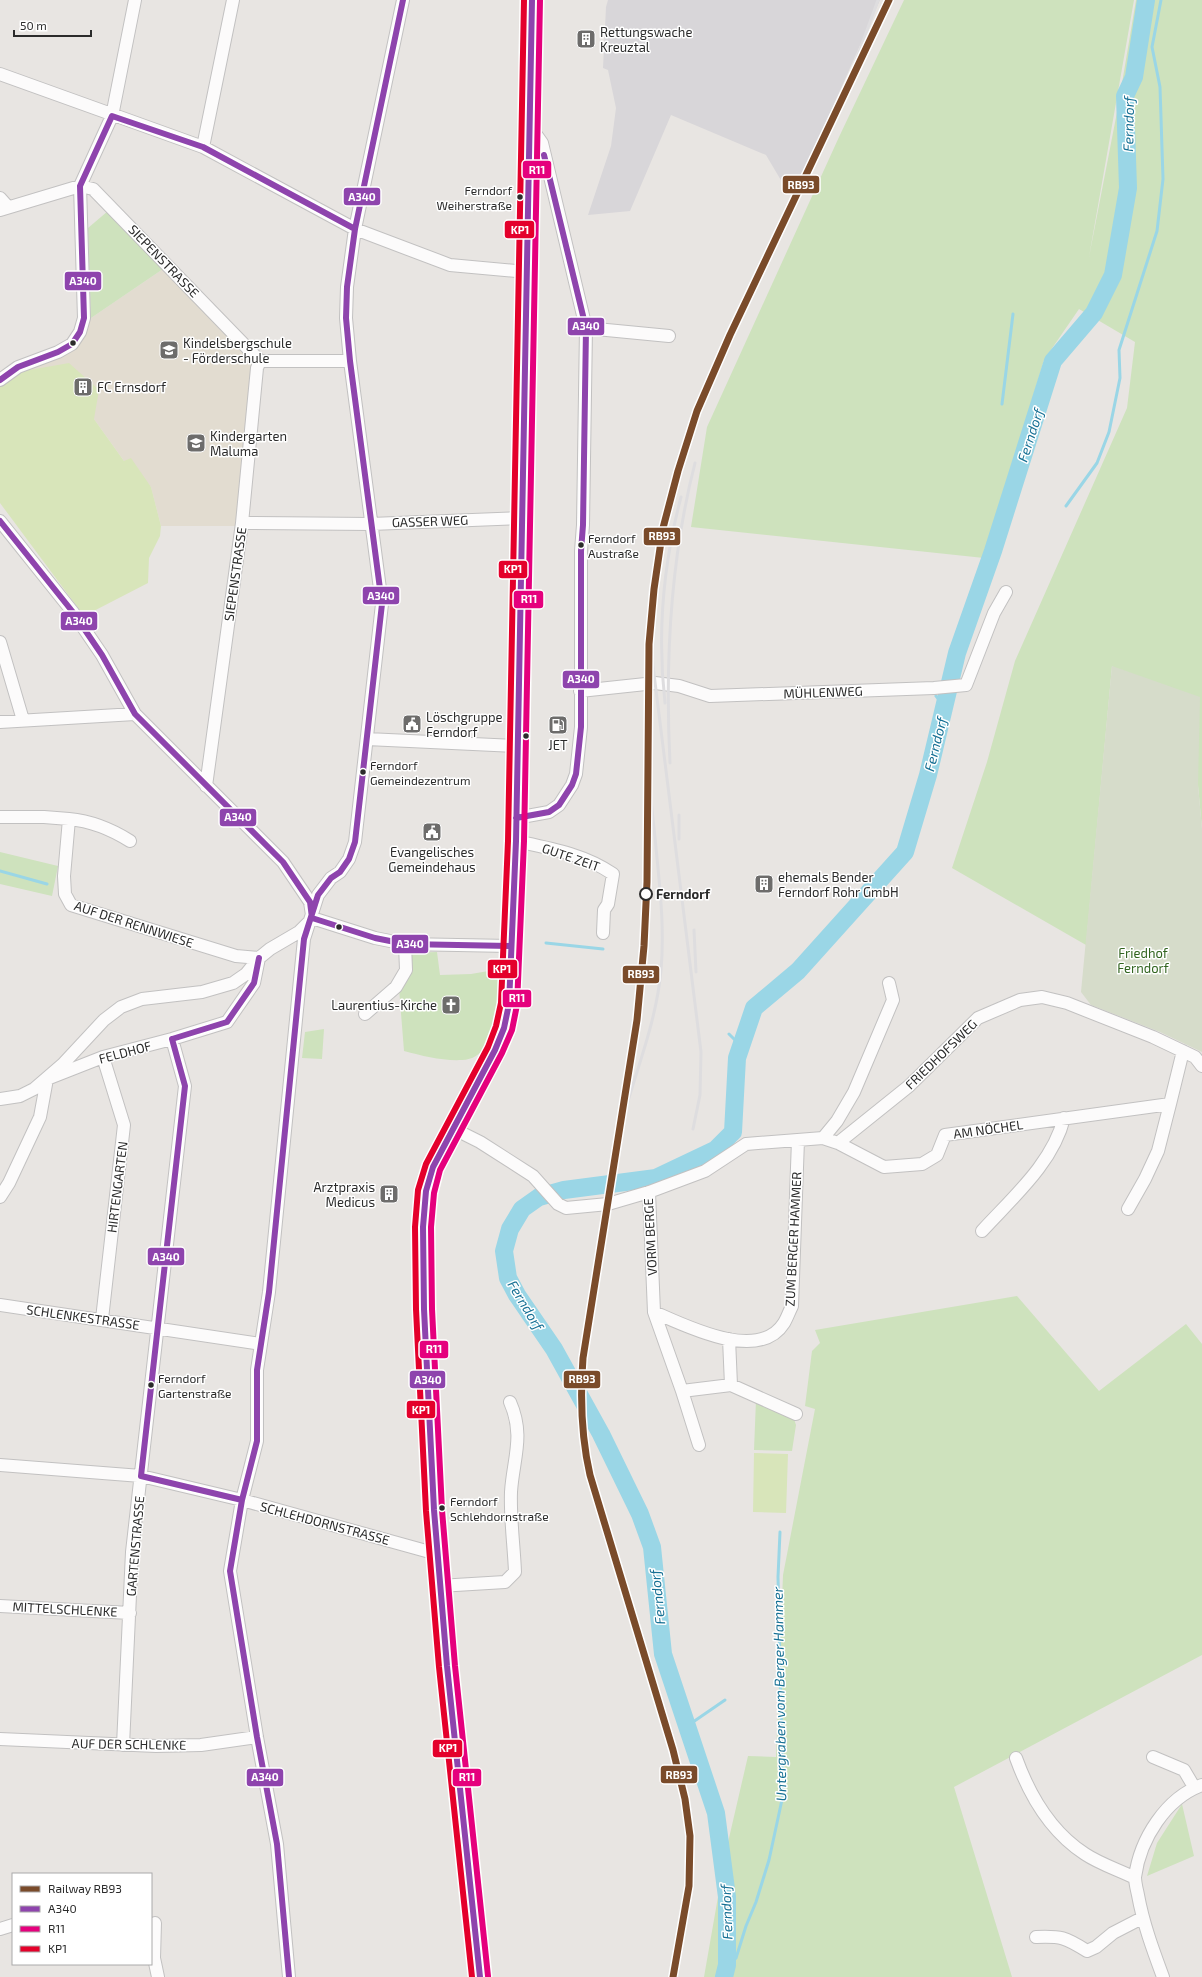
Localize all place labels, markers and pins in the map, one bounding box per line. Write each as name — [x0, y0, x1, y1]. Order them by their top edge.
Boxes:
place label: Rettungswache Kreuztal — [600, 24, 692, 55]
building icon: Rettungswache Kreuztal — [575, 28, 597, 50]
place label: Ferndorf Weiherstraße — [437, 183, 512, 212]
marker: Ferndorf Weiherstraße — [515, 192, 525, 202]
place label: Kindelsbergschule - Förderschule — [183, 335, 292, 366]
unlabelled marker — [68, 338, 78, 348]
school or university icon: Kindelsbergschule - Förderschule — [158, 339, 180, 361]
building icon: FC Ernsdorf — [72, 376, 94, 398]
place label: FC Ernsdorf — [97, 379, 167, 395]
place label: Kindergarten Maluma — [210, 428, 287, 459]
school or university icon: Kindergarten Maluma — [185, 432, 207, 454]
place label: Ferndorf Austraße — [588, 531, 639, 560]
marker: Ferndorf Austraße — [576, 540, 586, 550]
place label: Löschgruppe Ferndorf — [426, 709, 503, 740]
public building icon: Löschgruppe Ferndorf — [401, 713, 423, 735]
fuel station icon: JET — [547, 714, 569, 736]
unlabelled marker — [521, 731, 531, 741]
place label: JET — [548, 737, 568, 753]
place label: Ferndorf Gemeindezentrum — [370, 758, 470, 787]
marker: Ferndorf Gemeindezentrum — [358, 767, 368, 777]
public building icon: Evangelisches Gemeindehaus — [421, 821, 443, 843]
place label: Evangelisches Gemeindehaus — [388, 844, 476, 875]
place label: ehemals Bender Ferndorf Rohr GmbH — [778, 869, 899, 900]
building icon: ehemals Bender Ferndorf Rohr GmbH — [753, 873, 775, 895]
place label: Ferndorf — [656, 886, 711, 902]
marker: Ferndorf — [639, 887, 653, 901]
unlabelled marker — [334, 922, 344, 932]
church icon: Laurentius-Kirche — [440, 994, 462, 1016]
place label: Laurentius-Kirche — [331, 997, 437, 1013]
place label: Arztpraxis Medicus — [314, 1179, 375, 1210]
building icon: Arztpraxis Medicus — [378, 1183, 400, 1205]
place label: Ferndorf Gartenstraße — [158, 1371, 232, 1400]
marker: Ferndorf Gartenstraße — [146, 1380, 156, 1390]
place label: Ferndorf Schlehdornstraße — [450, 1494, 549, 1523]
marker: Ferndorf Schlehdornstraße — [437, 1503, 447, 1513]

